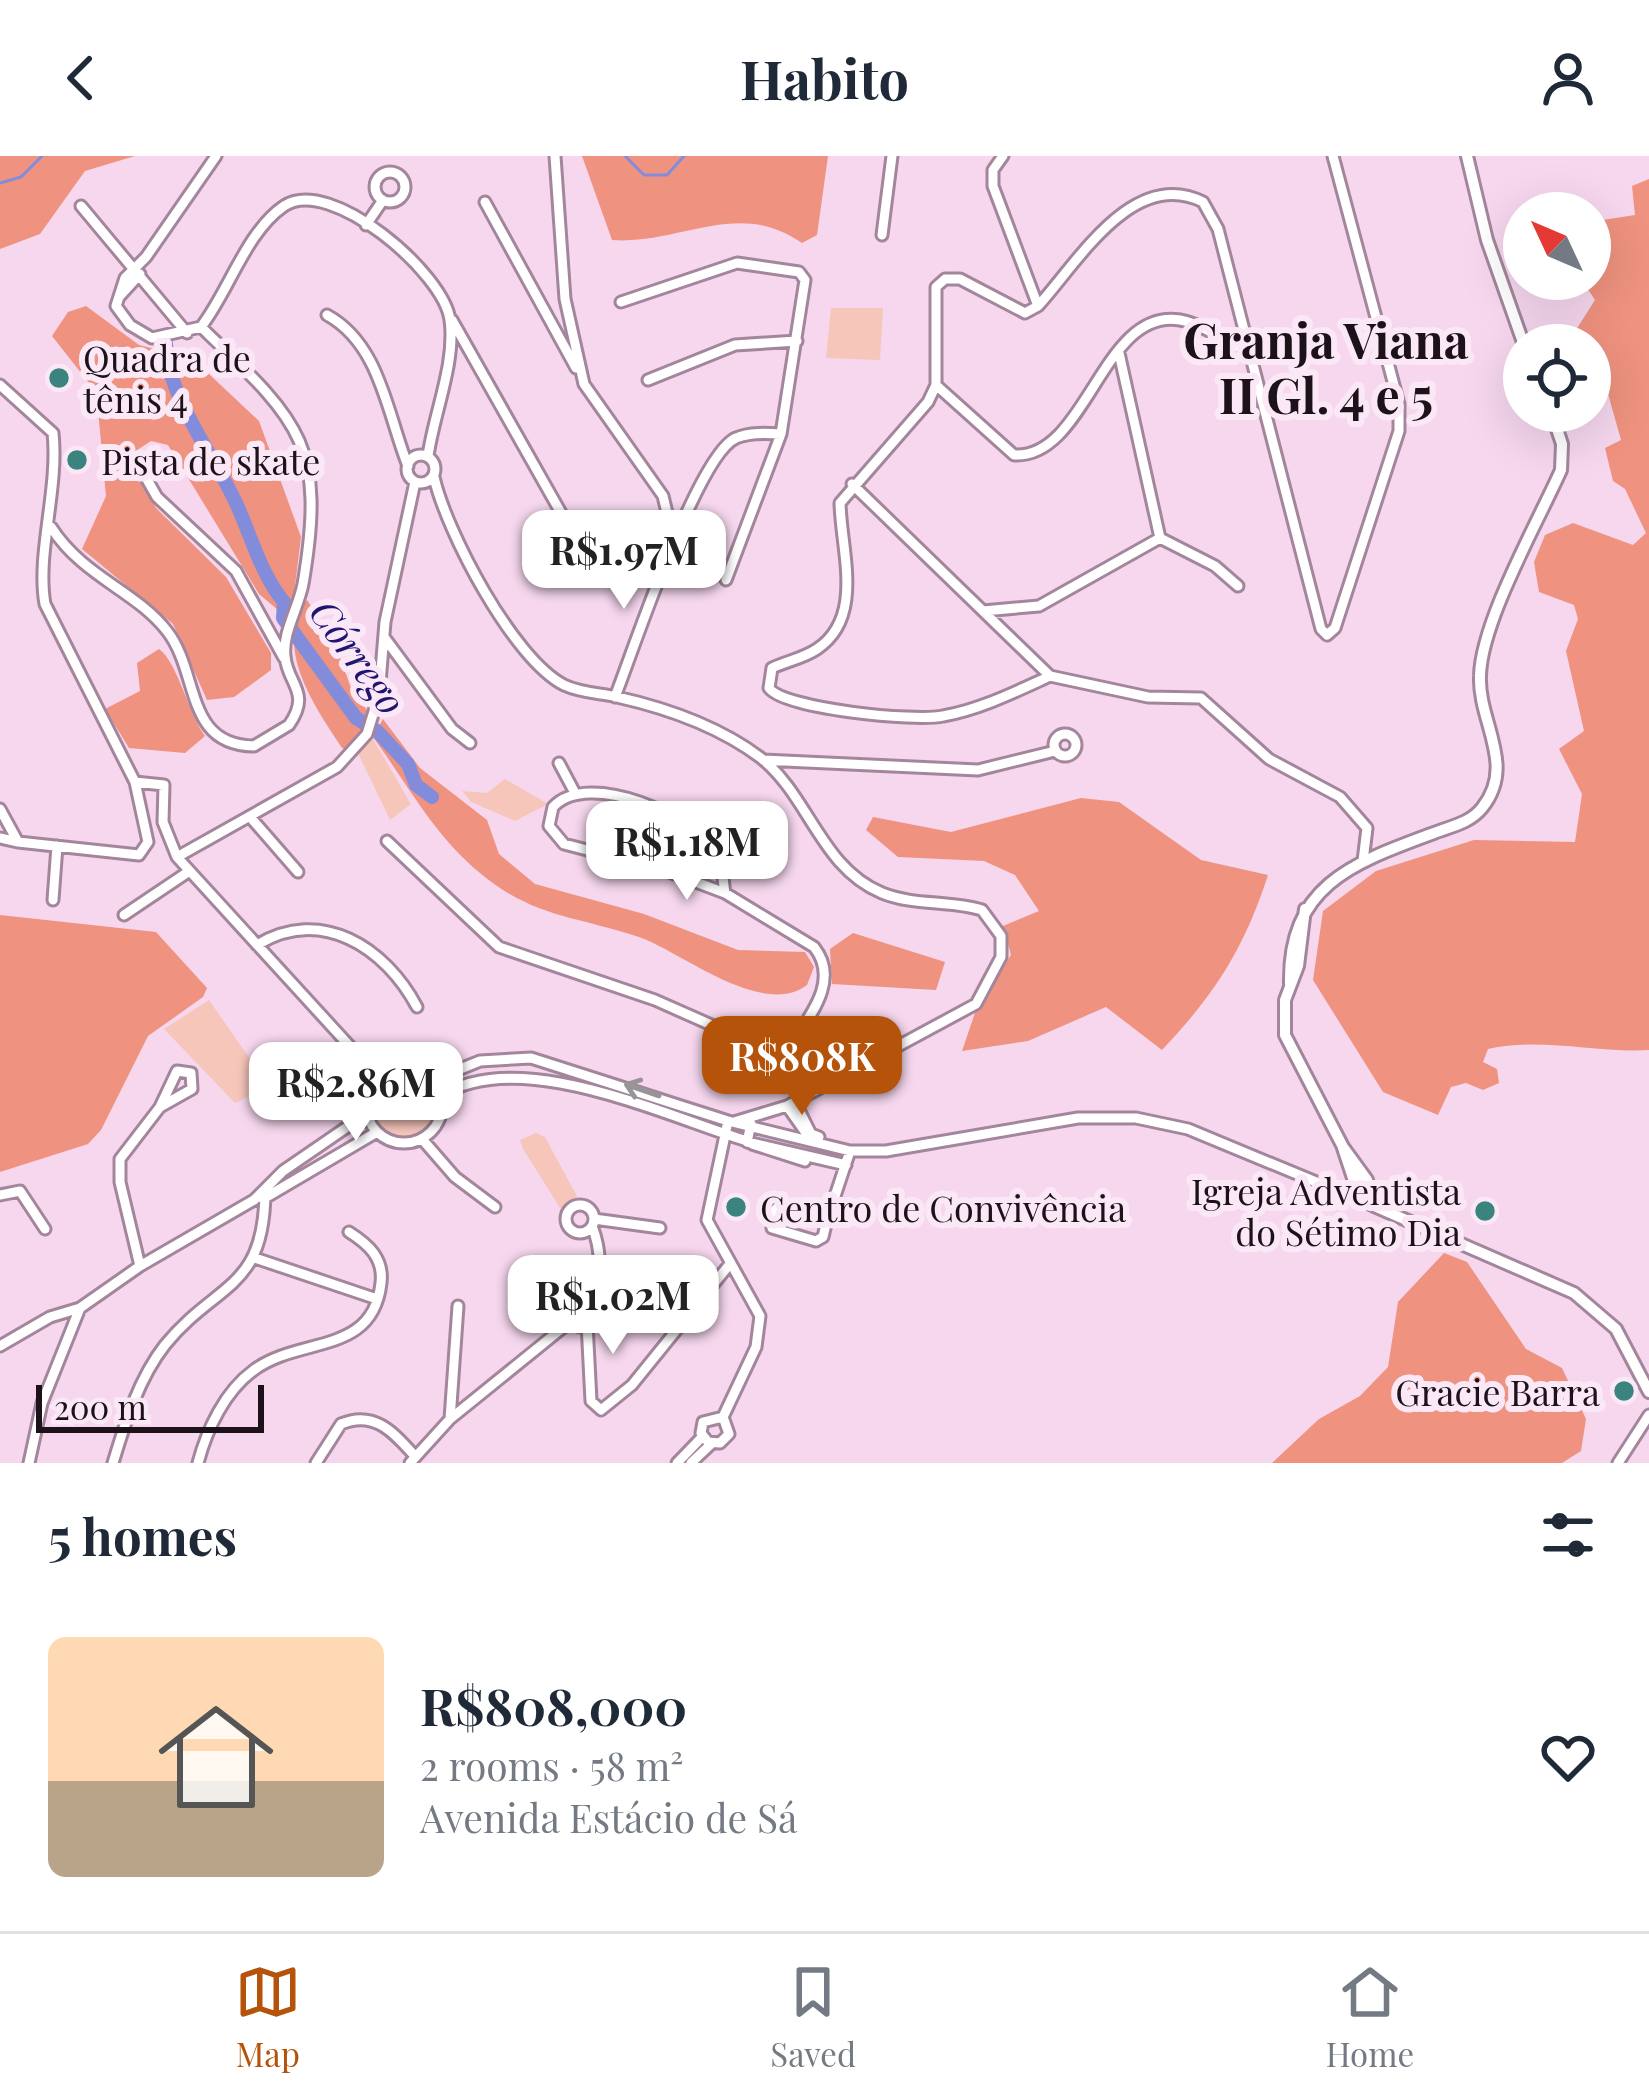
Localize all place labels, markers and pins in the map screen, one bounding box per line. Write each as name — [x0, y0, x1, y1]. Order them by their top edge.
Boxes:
place label: Quadra de tênis 4 — [83, 333, 251, 422]
marker: Quadra de tênis 4 — [46, 365, 72, 391]
place label: Pista de skate — [101, 436, 320, 484]
marker: Pista de skate — [64, 447, 90, 473]
pin: R$1.97M — [513, 510, 735, 612]
pin: R$1.18M — [576, 801, 798, 903]
pin: R$808K — [704, 1016, 900, 1118]
pin: R$2.86M — [245, 1042, 467, 1144]
place label: Igreja Adventista do Sétimo Dia — [1191, 1166, 1461, 1255]
place label: Centro de Convivência — [760, 1183, 1126, 1231]
marker: Centro de Convivência — [723, 1194, 749, 1220]
marker: Igreja Adventista do Sétimo Dia — [1472, 1198, 1498, 1224]
pin: R$1.02M — [502, 1255, 724, 1357]
place label: Gracie Barra — [1395, 1367, 1600, 1415]
marker: Gracie Barra — [1611, 1378, 1637, 1404]

